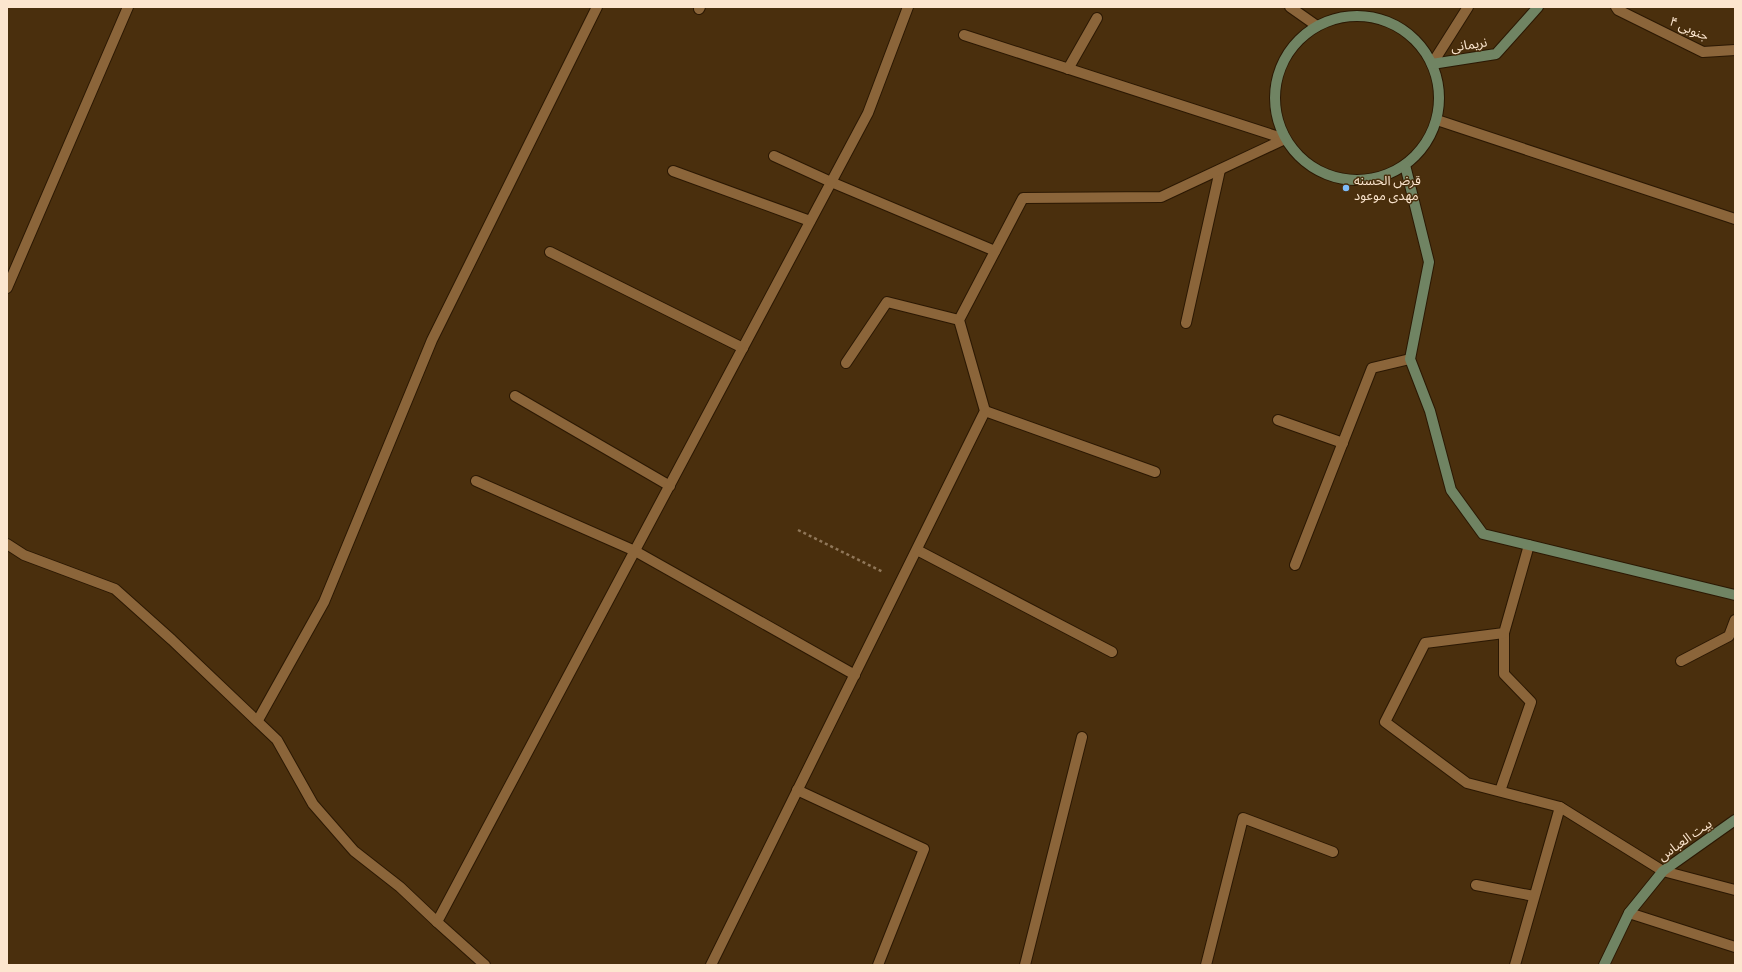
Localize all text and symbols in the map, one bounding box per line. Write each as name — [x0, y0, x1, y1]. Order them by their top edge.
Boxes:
street label: ۴ جنوبی — [1666, 13, 1712, 45]
street label: نریمانی — [1450, 33, 1488, 57]
place label: قرض الحسنه مهدی موعود — [1354, 172, 1421, 205]
marker: قرض الحسنه مهدی موعود — [1341, 183, 1351, 193]
street label: بیت العباس — [1654, 815, 1716, 865]

